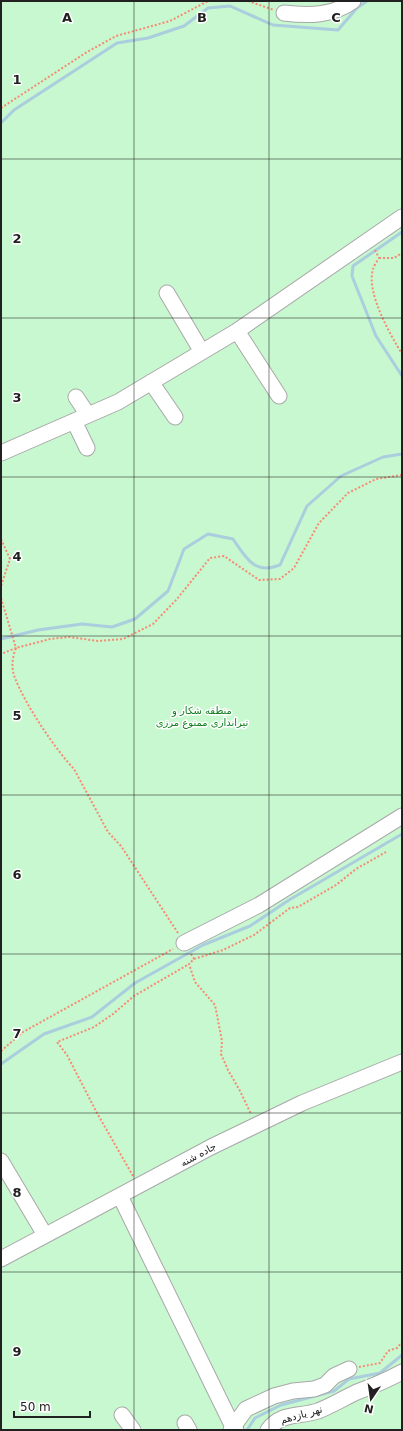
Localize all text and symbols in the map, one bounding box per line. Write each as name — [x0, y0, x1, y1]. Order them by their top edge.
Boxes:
text: A — [62, 10, 72, 25]
text: B — [197, 10, 207, 25]
text: C — [331, 10, 341, 25]
text: 1 — [12, 72, 22, 87]
text: 2 — [12, 231, 22, 246]
text: 3 — [12, 390, 22, 405]
text: 4 — [12, 549, 22, 564]
park label: منطقه شکار و تیراندازی ممنوع مرزی — [156, 705, 249, 729]
text: 5 — [12, 708, 22, 723]
text: 6 — [12, 867, 22, 882]
text: 7 — [12, 1026, 22, 1041]
street label: جاده شنه — [178, 1140, 218, 1168]
text: 8 — [12, 1185, 22, 1200]
text: 9 — [12, 1344, 22, 1359]
north arrow — [351, 1379, 391, 1419]
scale bar — [14, 1393, 90, 1419]
text: 50 m — [20, 1400, 51, 1414]
text: N — [363, 1401, 375, 1416]
street label: نهر یازدهم — [279, 1403, 324, 1427]

